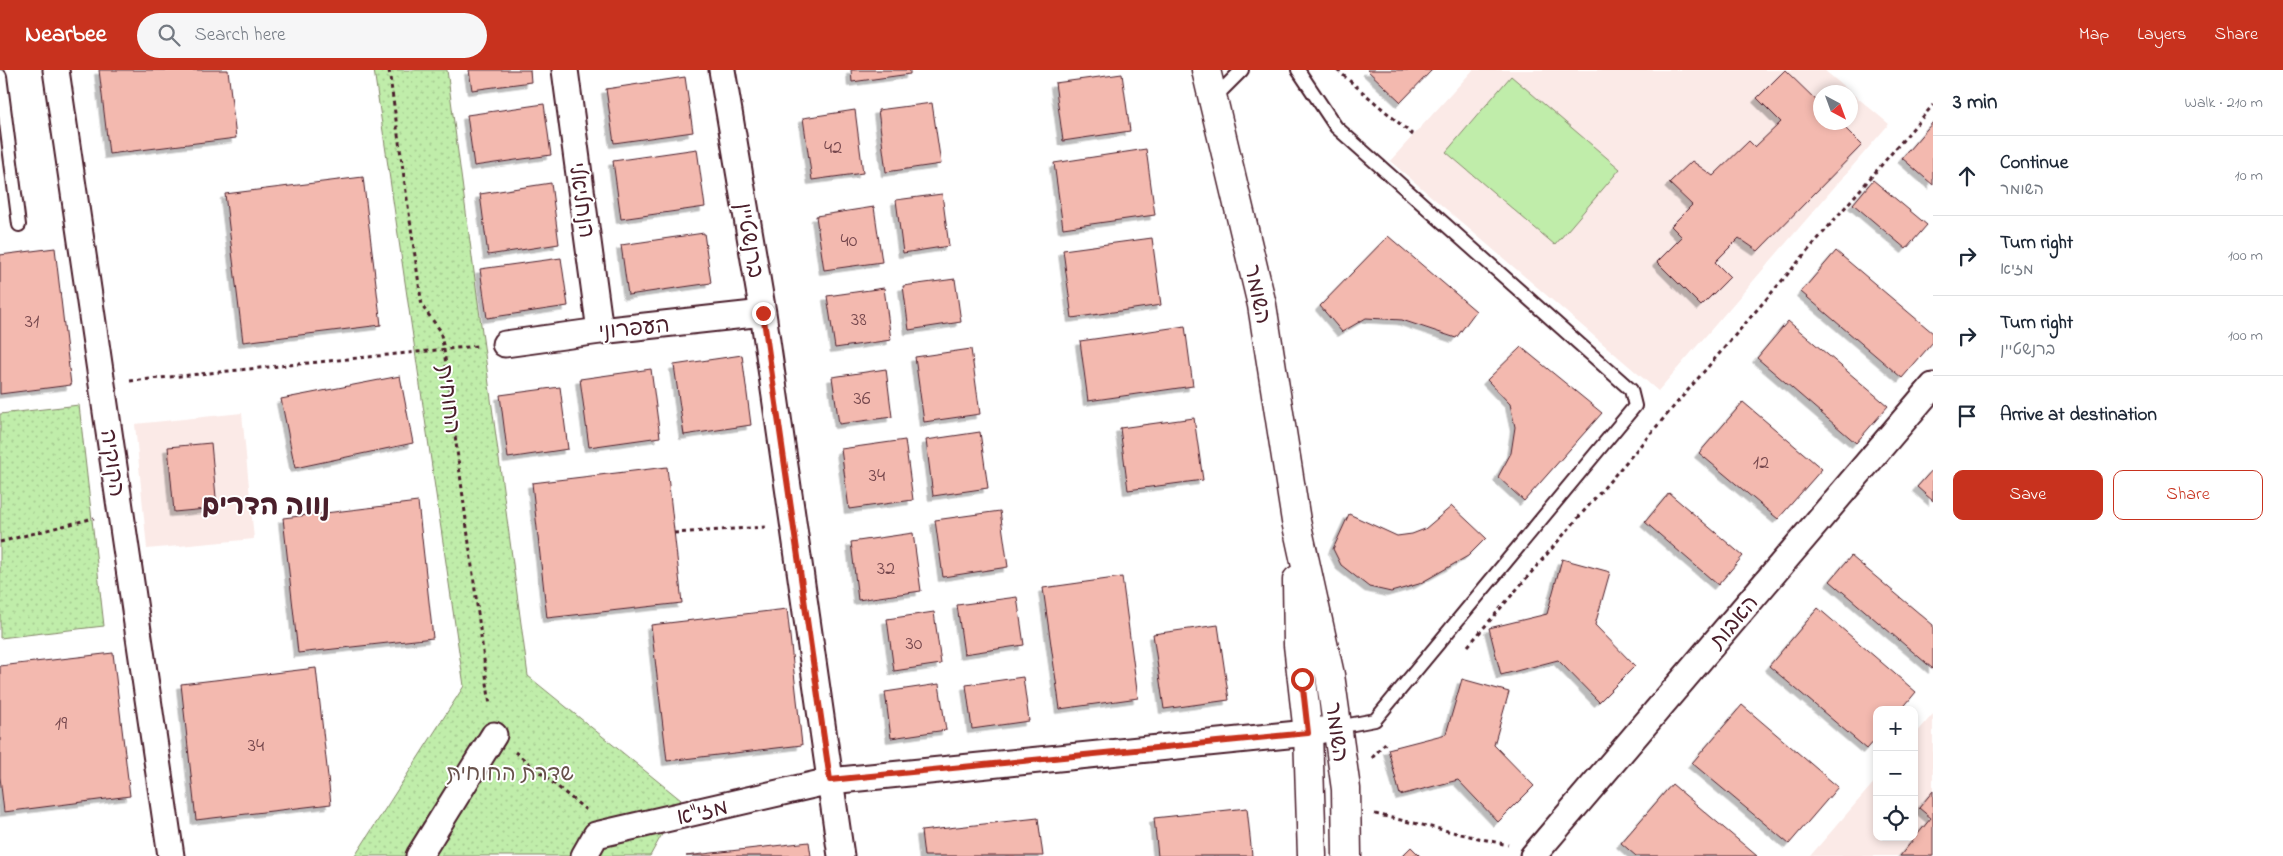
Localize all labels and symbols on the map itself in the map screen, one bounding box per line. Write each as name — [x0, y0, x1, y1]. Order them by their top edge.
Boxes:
north arrow — [1813, 85, 1858, 130]
house number: 42 — [824, 134, 842, 163]
street label: הנחליאלי — [559, 160, 601, 240]
street label: ברנשטיין — [726, 200, 770, 281]
house number: 40 — [841, 227, 858, 256]
street label: השומר — [1234, 262, 1278, 327]
route end — [752, 302, 775, 325]
house number: 38 — [851, 306, 867, 335]
house number: 31 — [25, 308, 39, 337]
street label: העפרוני — [597, 310, 671, 350]
street label: החוחית — [427, 363, 467, 436]
house number: 36 — [853, 385, 871, 414]
street label: הקוקיה — [90, 427, 132, 499]
house number: 12 — [1753, 449, 1769, 478]
house number: 34 — [869, 462, 885, 491]
district label: נווה הדרים — [202, 487, 330, 528]
house number: 32 — [877, 555, 895, 584]
street label: האבות — [1702, 589, 1767, 658]
house number: 30 — [906, 630, 923, 659]
route start — [1291, 668, 1314, 691]
street label: השומר — [1315, 700, 1355, 765]
house number: 19 — [55, 710, 67, 739]
house number: 34 — [248, 732, 264, 761]
park label: שדרת החוחית — [446, 759, 574, 791]
street label: מזי"א — [674, 793, 731, 835]

